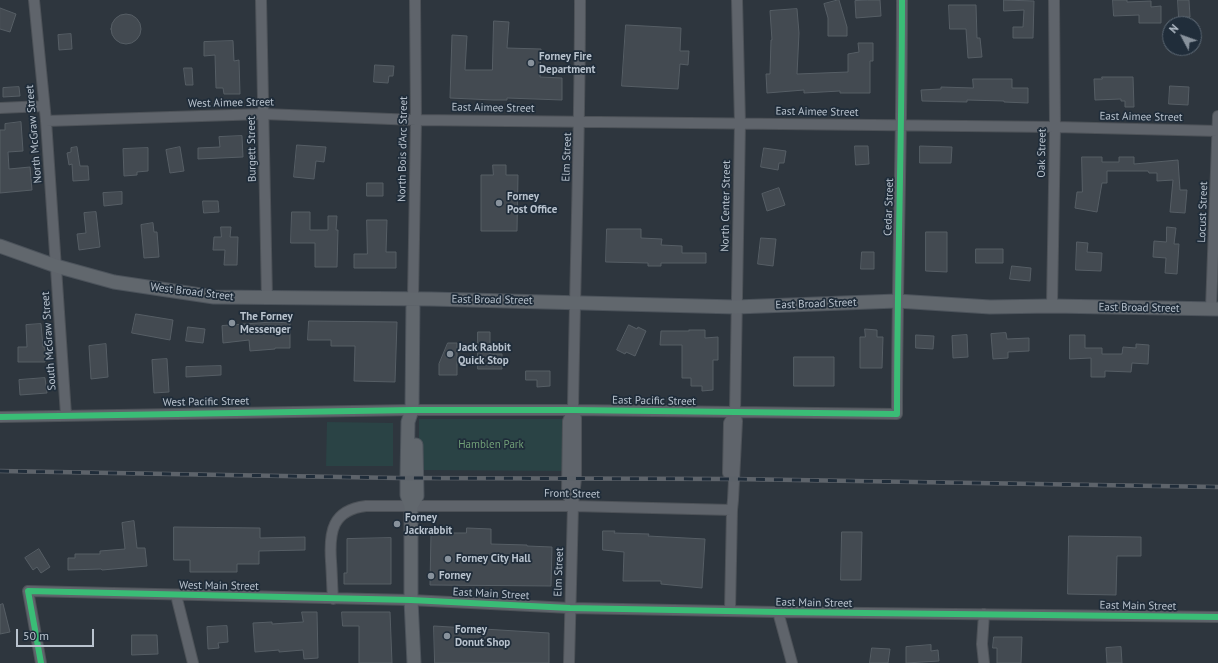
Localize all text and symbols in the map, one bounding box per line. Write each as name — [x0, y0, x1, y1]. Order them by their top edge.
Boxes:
north arrow — [1162, 16, 1202, 56]
text: N — [1166, 21, 1181, 36]
place label: Forney Fire Department — [539, 50, 595, 76]
marker: Forney Fire Department — [526, 58, 536, 68]
street label: North McGraw Street — [23, 84, 45, 184]
street label: West Aimee Street — [188, 96, 274, 110]
street label: North Bois d’Arc Street — [395, 96, 411, 202]
street label: East Aimee Street — [451, 101, 535, 115]
street label: East Aimee Street — [775, 105, 859, 119]
street label: East Aimee Street — [1099, 110, 1183, 124]
street label: Burgett Street — [245, 116, 259, 182]
street label: Oak Street — [1035, 128, 1049, 178]
street label: Elm Street — [560, 132, 574, 182]
street label: North Center Street — [719, 160, 733, 252]
street label: Cedar Street — [881, 178, 897, 236]
street label: Locust Street — [1195, 181, 1211, 243]
place label: Forney Post Office — [507, 190, 557, 216]
marker: Forney Post Office — [494, 198, 504, 208]
street label: West Broad Street — [150, 280, 234, 304]
street label: South McGraw Street — [39, 291, 59, 391]
street label: East Broad Street — [451, 293, 533, 307]
street label: East Broad Street — [775, 296, 857, 312]
street label: East Broad Street — [1098, 301, 1180, 315]
place label: The Forney Messenger — [240, 310, 293, 336]
marker: The Forney Messenger — [227, 318, 237, 328]
place label: Jack Rabbit Quick Stop — [458, 341, 511, 367]
marker: Jack Rabbit Quick Stop — [445, 349, 455, 359]
street label: East Pacific Street — [612, 394, 696, 408]
street label: West Pacific Street — [163, 395, 249, 409]
park label: Hamblen Park — [458, 438, 524, 452]
street label: Front Street — [544, 487, 600, 501]
place label: Forney Jackrabbit — [405, 511, 452, 537]
marker: Forney Jackrabbit — [392, 519, 402, 529]
street label: Elm Street — [552, 547, 566, 597]
place label: Forney City Hall — [456, 552, 531, 566]
marker: Forney City Hall — [443, 554, 453, 564]
place label: Forney — [439, 569, 471, 583]
marker: Forney — [426, 571, 436, 581]
street label: West Main Street — [179, 579, 259, 593]
street label: East Main Street — [452, 585, 530, 603]
street label: East Main Street — [775, 596, 853, 610]
street label: East Main Street — [1099, 599, 1177, 613]
scale bar — [18, 621, 96, 647]
place label: Forney Donut Shop — [455, 623, 510, 649]
text: 50 m — [23, 628, 49, 643]
marker: Forney Donut Shop — [442, 631, 452, 641]

